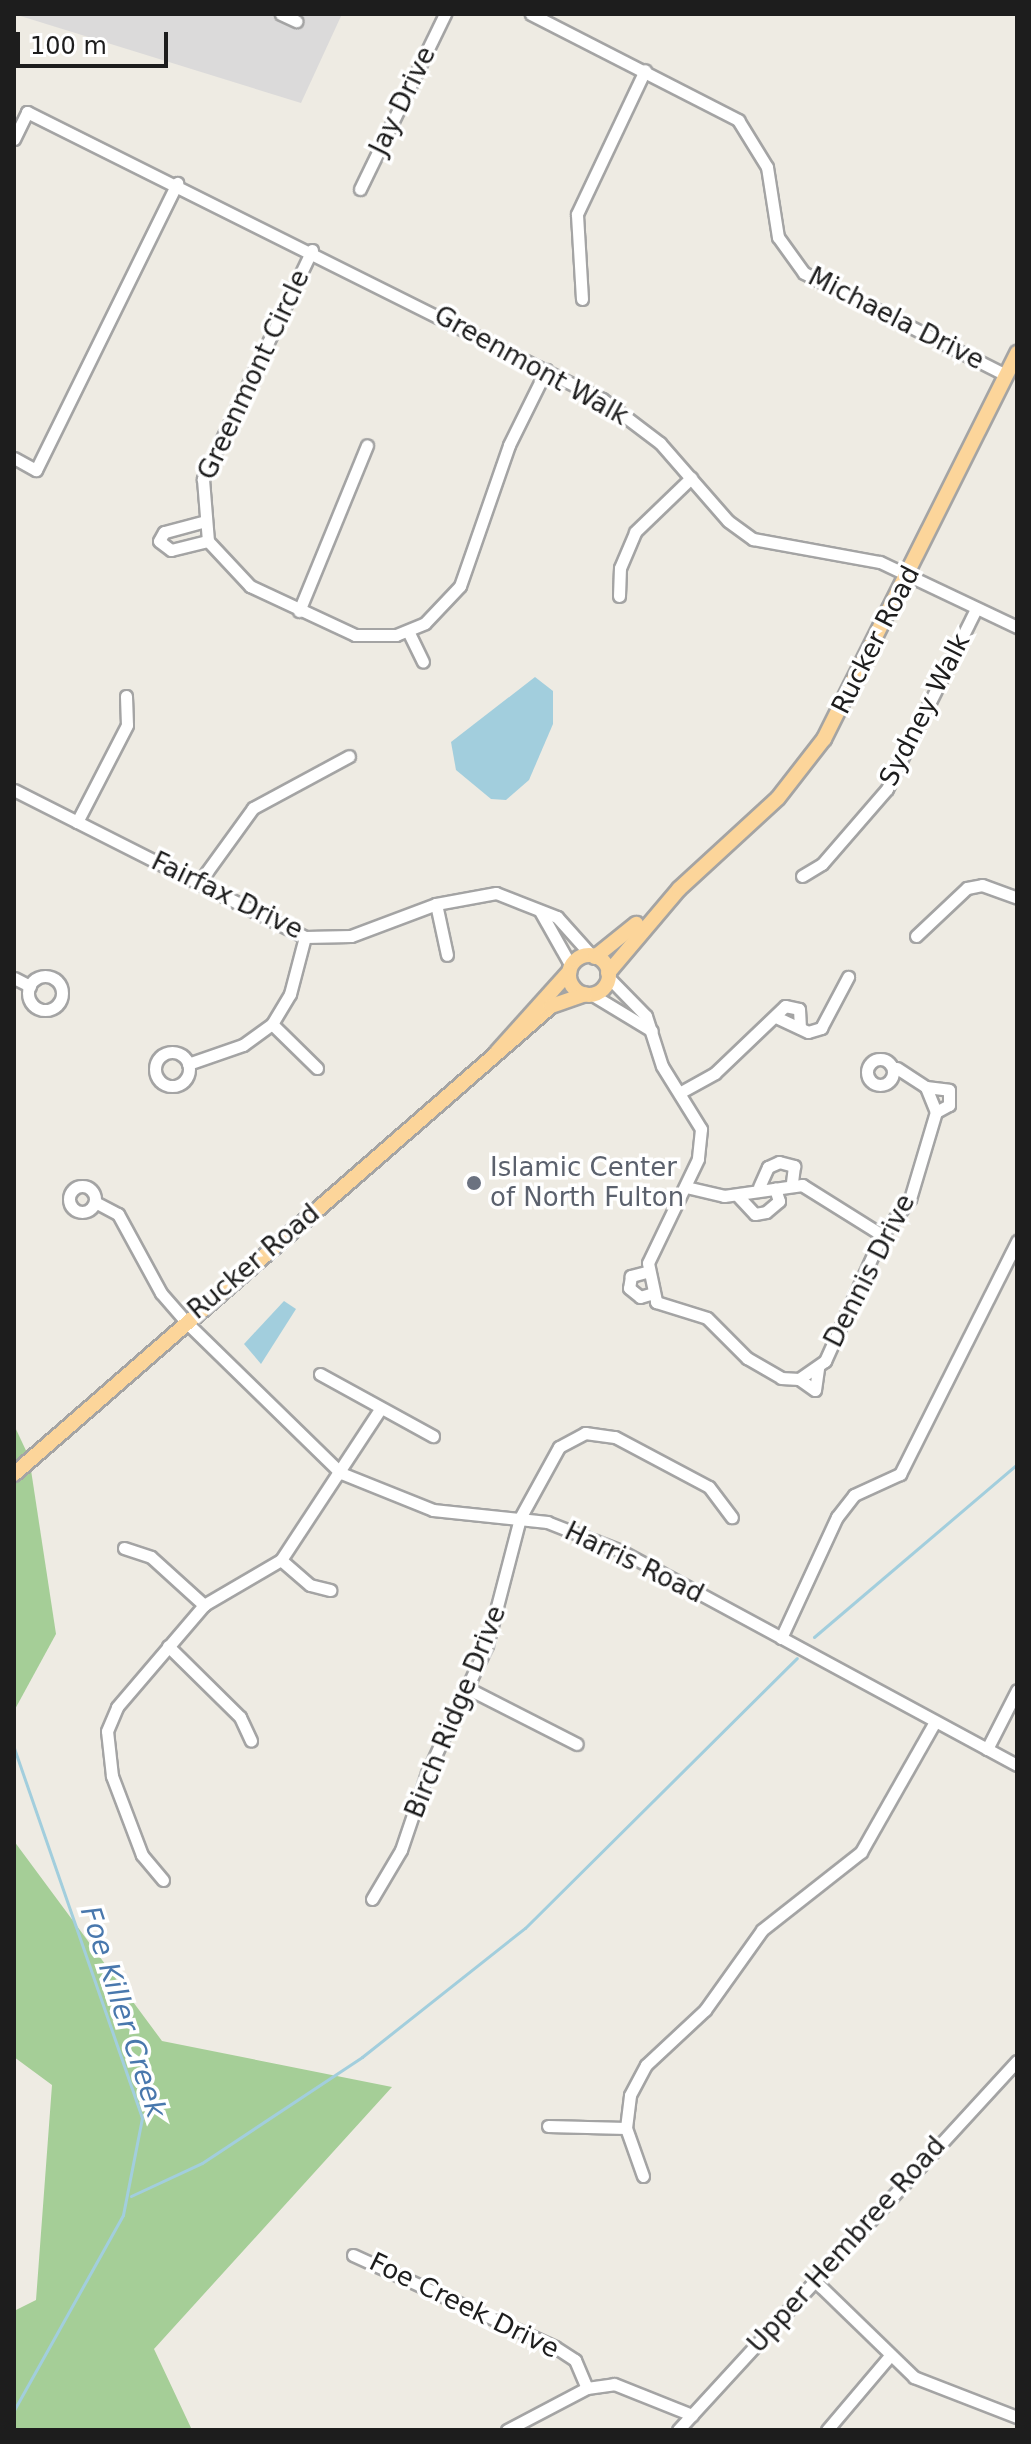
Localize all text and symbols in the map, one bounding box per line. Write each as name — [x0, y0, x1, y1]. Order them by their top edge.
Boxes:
scale bar — [20, 16, 172, 66]
text: 100 m — [30, 32, 107, 60]
street label: Jay Drive — [363, 42, 443, 160]
street label: Michaela Drive — [803, 261, 989, 377]
street label: Greenmont Circle — [192, 265, 316, 485]
street label: Greenmont Walk — [428, 300, 634, 432]
street label: Rucker Road — [825, 561, 927, 719]
street label: Sydney Walk — [873, 629, 977, 791]
street label: Fairfax Drive — [146, 846, 308, 946]
place label: Islamic Center of North Fulton — [490, 1152, 684, 1214]
marker: Islamic Center of North Fulton — [465, 1174, 483, 1192]
street label: Dennis Drive — [818, 1189, 922, 1353]
street label: Rucker Road — [182, 1198, 326, 1326]
street label: Harris Road — [559, 1516, 709, 1610]
street label: Birch Ridge Drive — [399, 1601, 513, 1823]
water label: Foe Killer Creek — [73, 1902, 173, 2122]
street label: Upper Hembree Road — [742, 2131, 952, 2359]
street label: Foe Creek Drive — [364, 2247, 564, 2365]

